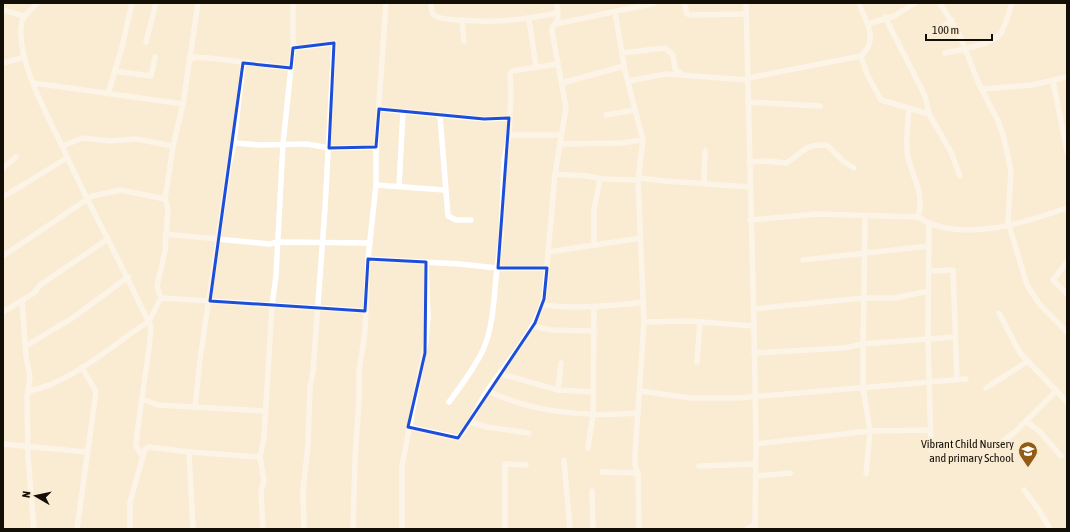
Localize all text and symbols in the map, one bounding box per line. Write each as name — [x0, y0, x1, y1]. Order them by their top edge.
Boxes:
scale bar — [926, 16, 992, 42]
text: 100 m — [932, 23, 959, 37]
place label: Vibrant Child Nursery and primary School — [921, 437, 1015, 465]
school or university icon: Vibrant Child Nursery and primary School — [1017, 440, 1039, 468]
north arrow — [16, 476, 56, 516]
text: N — [20, 490, 33, 499]

